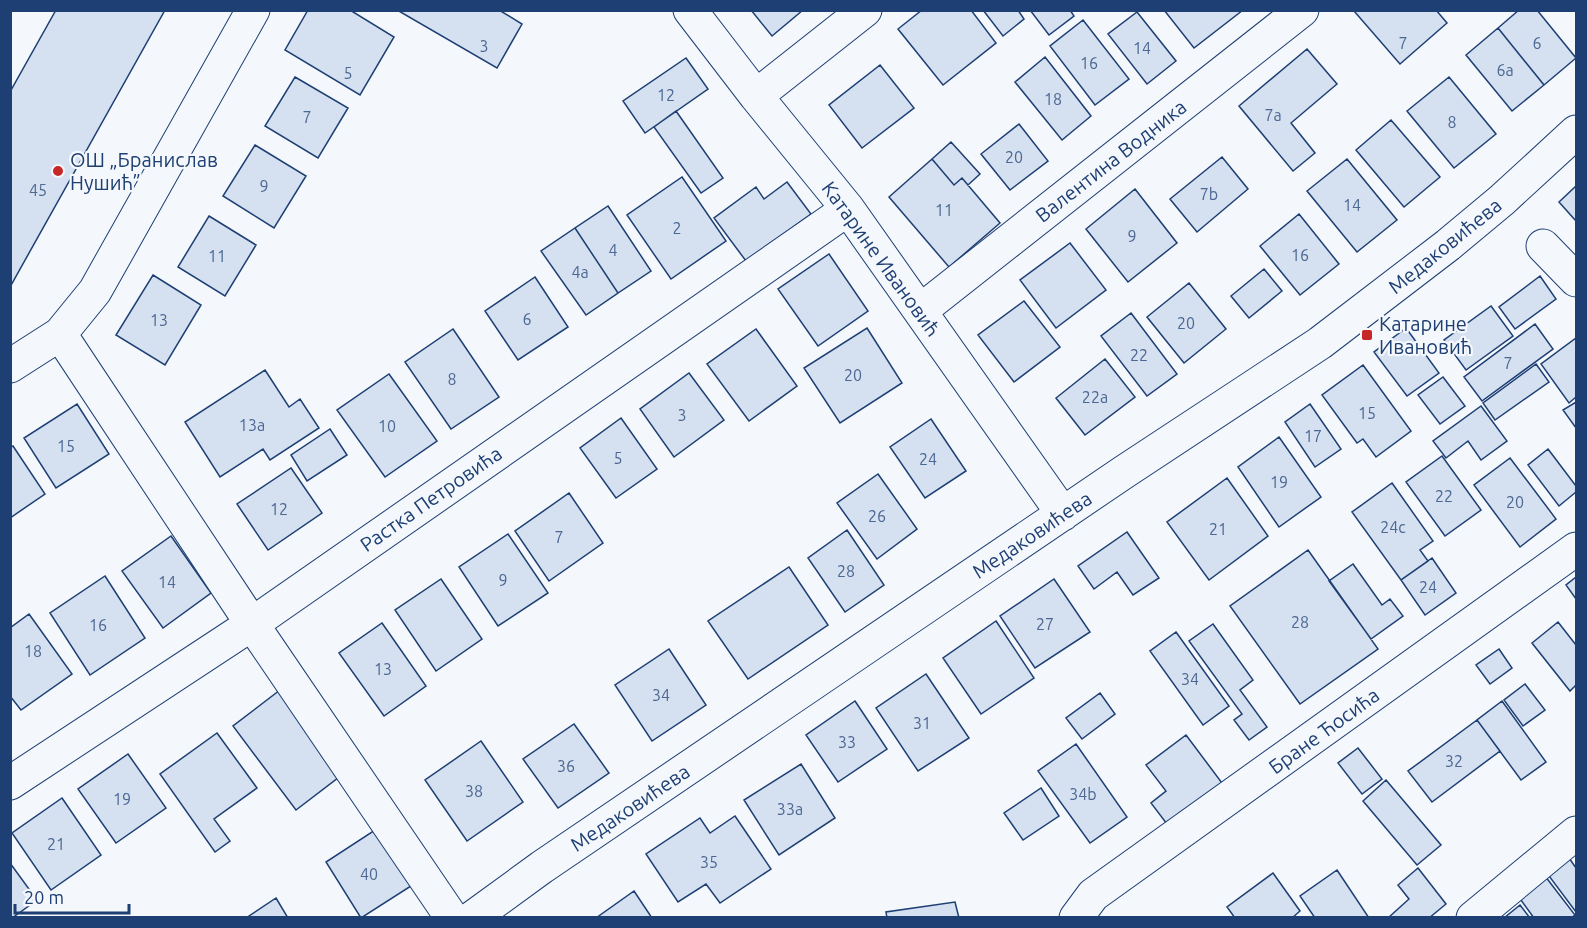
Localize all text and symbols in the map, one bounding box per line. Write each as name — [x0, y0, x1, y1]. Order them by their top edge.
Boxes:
house number: 7 — [1398, 34, 1408, 52]
house number: 6 — [1532, 34, 1542, 52]
house number: 3 — [479, 37, 489, 55]
house number: 14 — [1133, 39, 1151, 57]
house number: 16 — [1080, 54, 1098, 72]
house number: 6a — [1496, 61, 1514, 79]
house number: 5 — [343, 64, 353, 82]
house number: 12 — [657, 86, 675, 104]
house number: 18 — [1044, 90, 1062, 108]
street label: Валентина Водника — [1031, 95, 1191, 227]
house number: 7a — [1264, 106, 1282, 124]
house number: 7 — [302, 108, 312, 126]
house number: 8 — [1447, 113, 1457, 131]
place label: ОШ „Бранислав Нушић” — [70, 148, 218, 194]
house number: 20 — [1005, 148, 1023, 166]
marker: ОШ „Бранислав Нушић” — [51, 164, 65, 178]
house number: 9 — [259, 177, 269, 195]
street label: Катарине Ивановић — [818, 177, 945, 341]
house number: 45 — [29, 181, 47, 199]
house number: 7b — [1200, 185, 1218, 203]
street label: Медаковићева — [1384, 193, 1506, 298]
house number: 14 — [1343, 196, 1361, 214]
house number: 11 — [935, 201, 953, 219]
house number: 2 — [672, 219, 682, 237]
house number: 9 — [1127, 227, 1137, 245]
house number: 4 — [608, 241, 618, 259]
house number: 16 — [1291, 246, 1309, 264]
house number: 11 — [208, 247, 226, 265]
house number: 4a — [571, 263, 589, 281]
house number: 6 — [522, 310, 532, 328]
house number: 13 — [150, 311, 168, 329]
place label: Катарине Ивановић — [1379, 312, 1472, 358]
house number: 20 — [1177, 314, 1195, 332]
marker: Катарине Ивановић — [1360, 328, 1374, 342]
house number: 22 — [1130, 346, 1148, 364]
house number: 7 — [1503, 354, 1513, 372]
house number: 20 — [844, 366, 862, 384]
house number: 8 — [447, 370, 457, 388]
house number: 22a — [1082, 388, 1108, 406]
house number: 15 — [1358, 404, 1376, 422]
house number: 3 — [677, 406, 687, 424]
house number: 13a — [239, 416, 265, 434]
house number: 10 — [378, 417, 396, 435]
house number: 17 — [1304, 427, 1322, 445]
house number: 15 — [57, 437, 75, 455]
street label: Растка Петровића — [356, 441, 506, 556]
house number: 5 — [613, 449, 623, 467]
house number: 24 — [919, 450, 937, 468]
house number: 19 — [1270, 473, 1288, 491]
street label: Медаковићева — [968, 486, 1096, 583]
house number: 22 — [1435, 487, 1453, 505]
house number: 20 — [1506, 493, 1524, 511]
house number: 12 — [270, 500, 288, 518]
house number: 26 — [868, 507, 886, 525]
house number: 24c — [1380, 518, 1406, 536]
house number: 21 — [1209, 520, 1227, 538]
house number: 7 — [554, 528, 564, 546]
house number: 28 — [837, 562, 855, 580]
house number: 9 — [498, 571, 508, 589]
house number: 14 — [158, 573, 176, 591]
house number: 24 — [1419, 578, 1437, 596]
house number: 28 — [1291, 613, 1309, 631]
house number: 27 — [1036, 615, 1054, 633]
house number: 16 — [89, 616, 107, 634]
house number: 18 — [24, 642, 42, 660]
house number: 13 — [374, 660, 392, 678]
house number: 34 — [1181, 670, 1199, 688]
street label: Бране Ћосића — [1264, 683, 1383, 778]
house number: 34 — [652, 686, 670, 704]
house number: 31 — [913, 714, 931, 732]
house number: 33 — [838, 733, 856, 751]
house number: 32 — [1445, 752, 1463, 770]
house number: 36 — [557, 757, 575, 775]
street label: Медаковићева — [566, 759, 694, 856]
house number: 38 — [465, 782, 483, 800]
house number: 34b — [1069, 785, 1097, 803]
house number: 19 — [113, 790, 131, 808]
house number: 33a — [777, 800, 803, 818]
house number: 21 — [47, 835, 65, 853]
house number: 35 — [700, 853, 718, 871]
house number: 40 — [360, 865, 378, 883]
scale bar — [15, 877, 129, 915]
text: 20 m — [24, 887, 64, 907]

